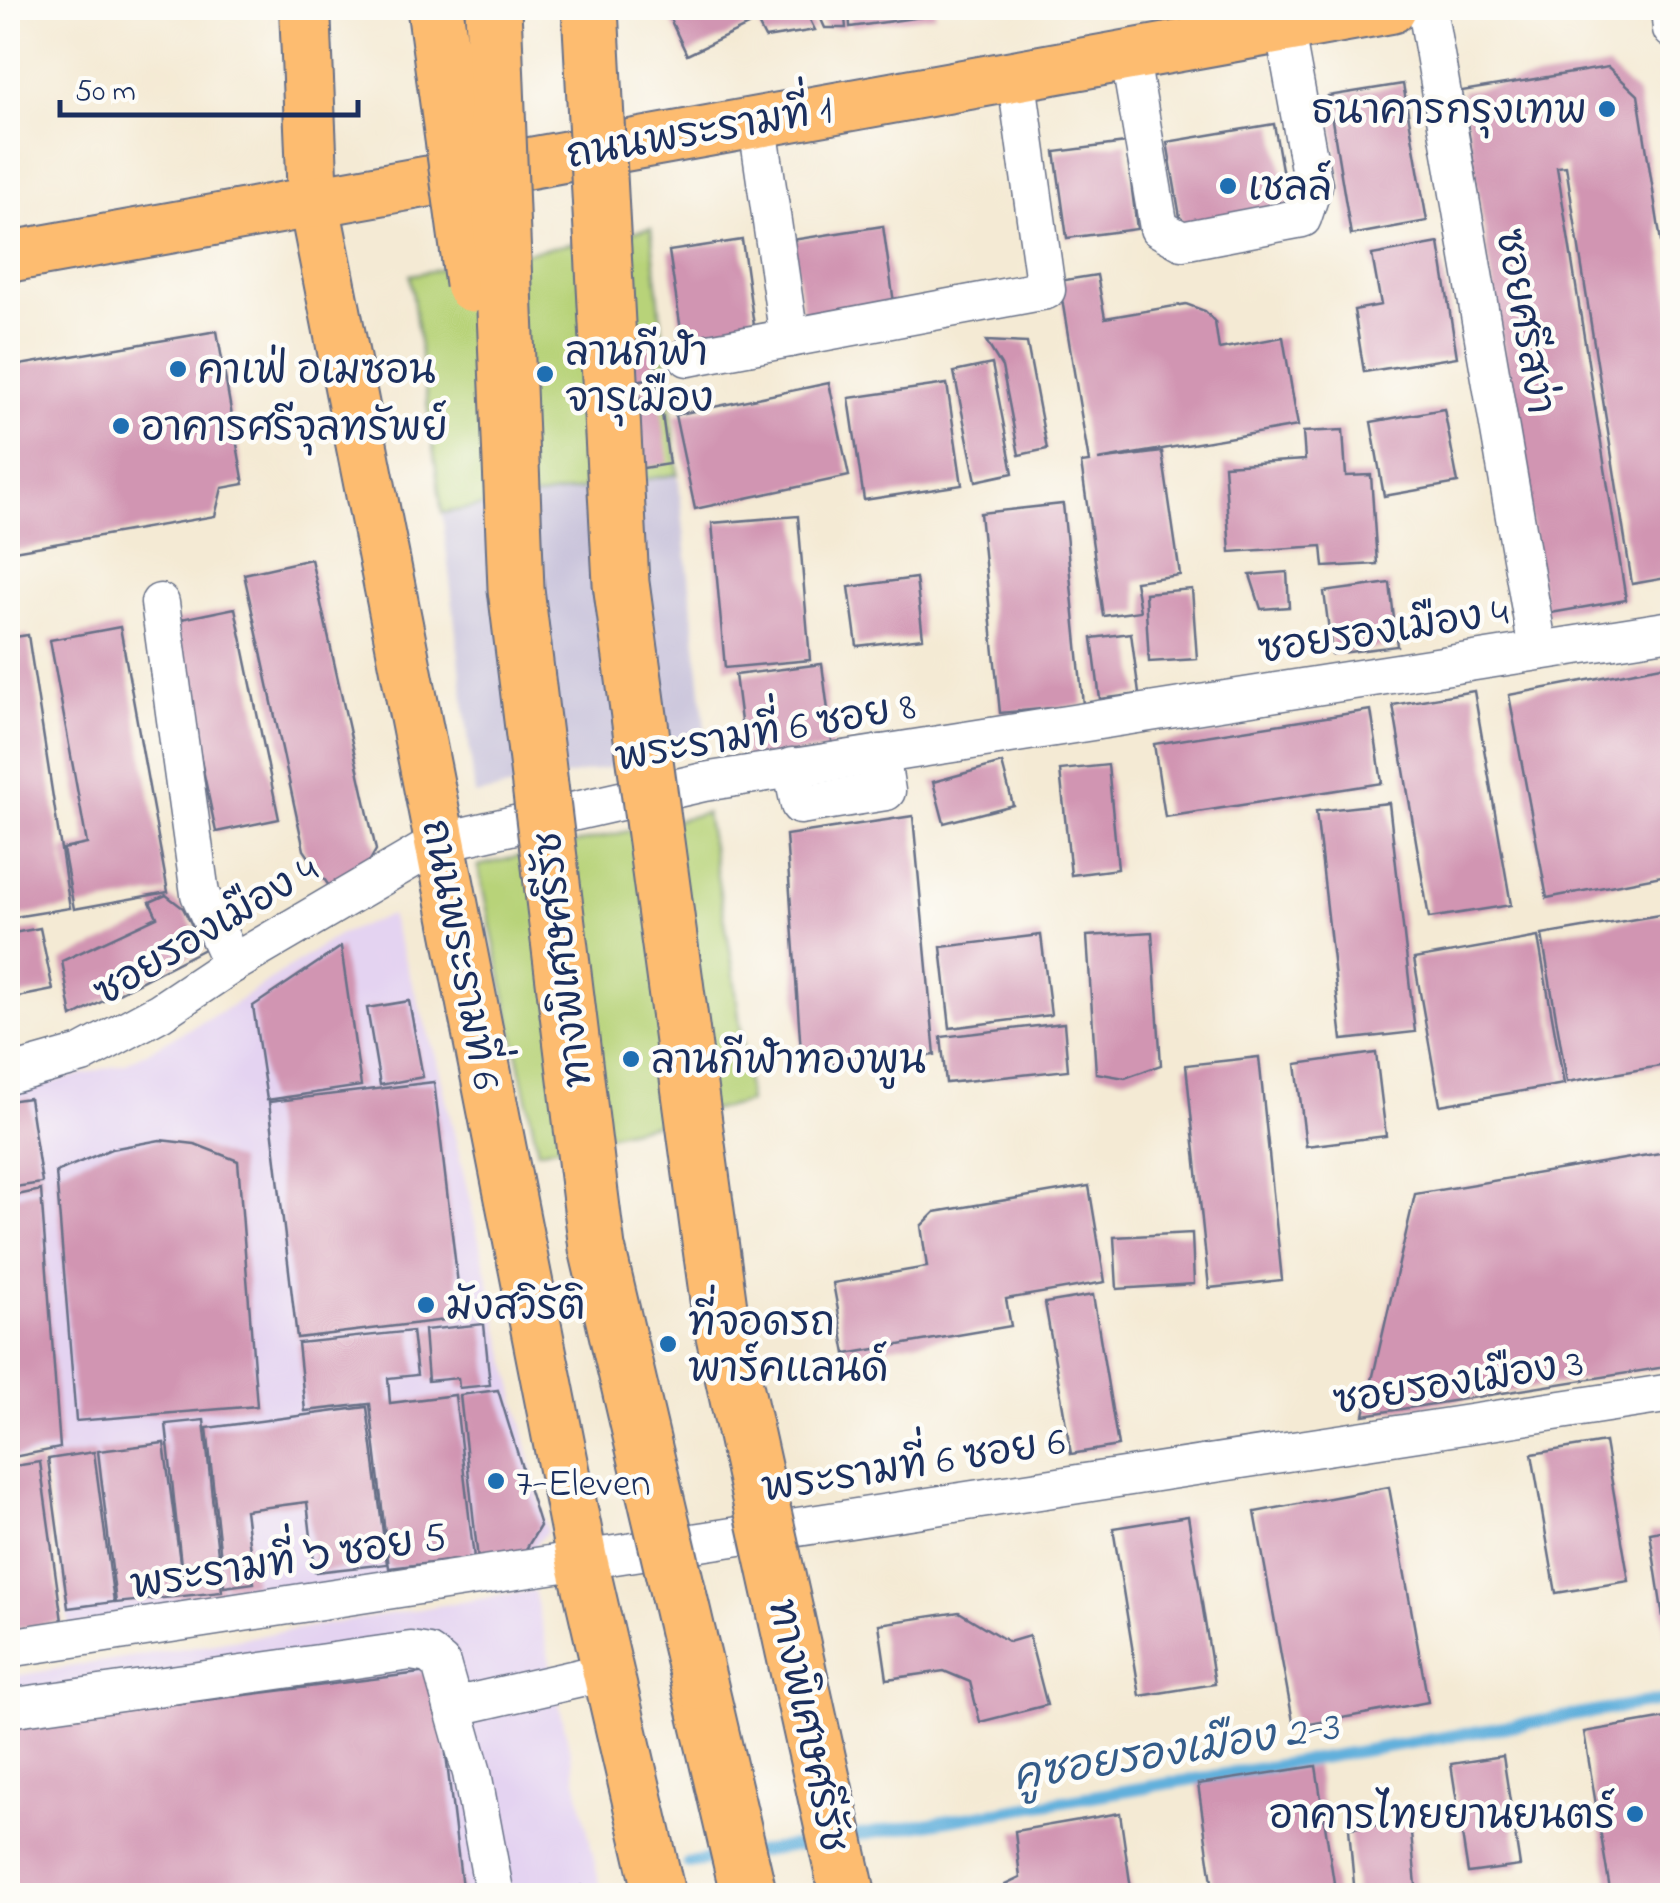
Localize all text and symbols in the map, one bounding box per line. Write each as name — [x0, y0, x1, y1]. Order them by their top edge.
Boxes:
scale bar — [60, 55, 358, 117]
street label: ถนนพระรามที่ 1 — [560, 70, 837, 187]
text: 50 m — [75, 71, 136, 115]
place label: ธนาคารกรุงเทพ — [1312, 84, 1587, 143]
marker: ธนาคารกรุงเทพ — [1596, 98, 1618, 120]
place label: เชลล์ — [1248, 160, 1332, 220]
marker: เชลล์ — [1217, 175, 1239, 197]
street label: ซอยศรีสง่า — [1477, 225, 1568, 419]
place label: ลานกีฬา จารุเมือง — [565, 326, 713, 431]
place label: คาเฟ่ อเมซอน — [198, 344, 436, 403]
marker: คาเฟ่ อเมซอน — [167, 358, 189, 380]
marker: ลานกีฬา จารุเมือง — [534, 363, 556, 385]
place label: อาคารศรีจุลทรัพย์ — [141, 400, 448, 460]
marker: อาคารศรีจุลทรัพย์ — [110, 415, 132, 437]
street label: ซอยรองเมือง 4 — [1254, 585, 1513, 682]
street label: พระรามที่ 6 ซอย 8 — [609, 667, 921, 790]
street label: ถนนพระรามที่ 6 — [403, 812, 525, 1095]
street label: ทางพิเศษศรีรัช — [521, 828, 610, 1091]
street label: ซอยรองเมือง 4 — [84, 843, 331, 1023]
place label: ลานกีฬาทองพูน — [651, 1034, 926, 1093]
marker: ลานกีฬาทองพูน — [620, 1048, 642, 1070]
place label: มังสวิรัติ — [446, 1280, 586, 1339]
place label: ที่จอดรถ พาร์คแลนด์ — [688, 1284, 889, 1401]
marker: มังสวิรัติ — [415, 1294, 437, 1316]
marker: ที่จอดรถ พาร์คแลนด์ — [657, 1333, 679, 1355]
street label: ซอยรองเมือง 3 — [1329, 1336, 1588, 1433]
street label: พระรามที่ 6 ซอย 6 — [756, 1403, 1070, 1521]
place label: 7-Eleven — [516, 1456, 651, 1515]
marker: 7-Eleven — [485, 1470, 507, 1492]
street label: พระรามที่ ๖ ซอย 5 — [124, 1498, 451, 1618]
street label: ทางพิเศษศรีรัช — [750, 1594, 861, 1858]
water label: คูซอยรองเมือง 2-3 — [1008, 1697, 1345, 1809]
place label: อาคารไทยยานยนตร์ — [1269, 1787, 1616, 1848]
marker: อาคารไทยยานยนตร์ — [1624, 1803, 1646, 1825]

